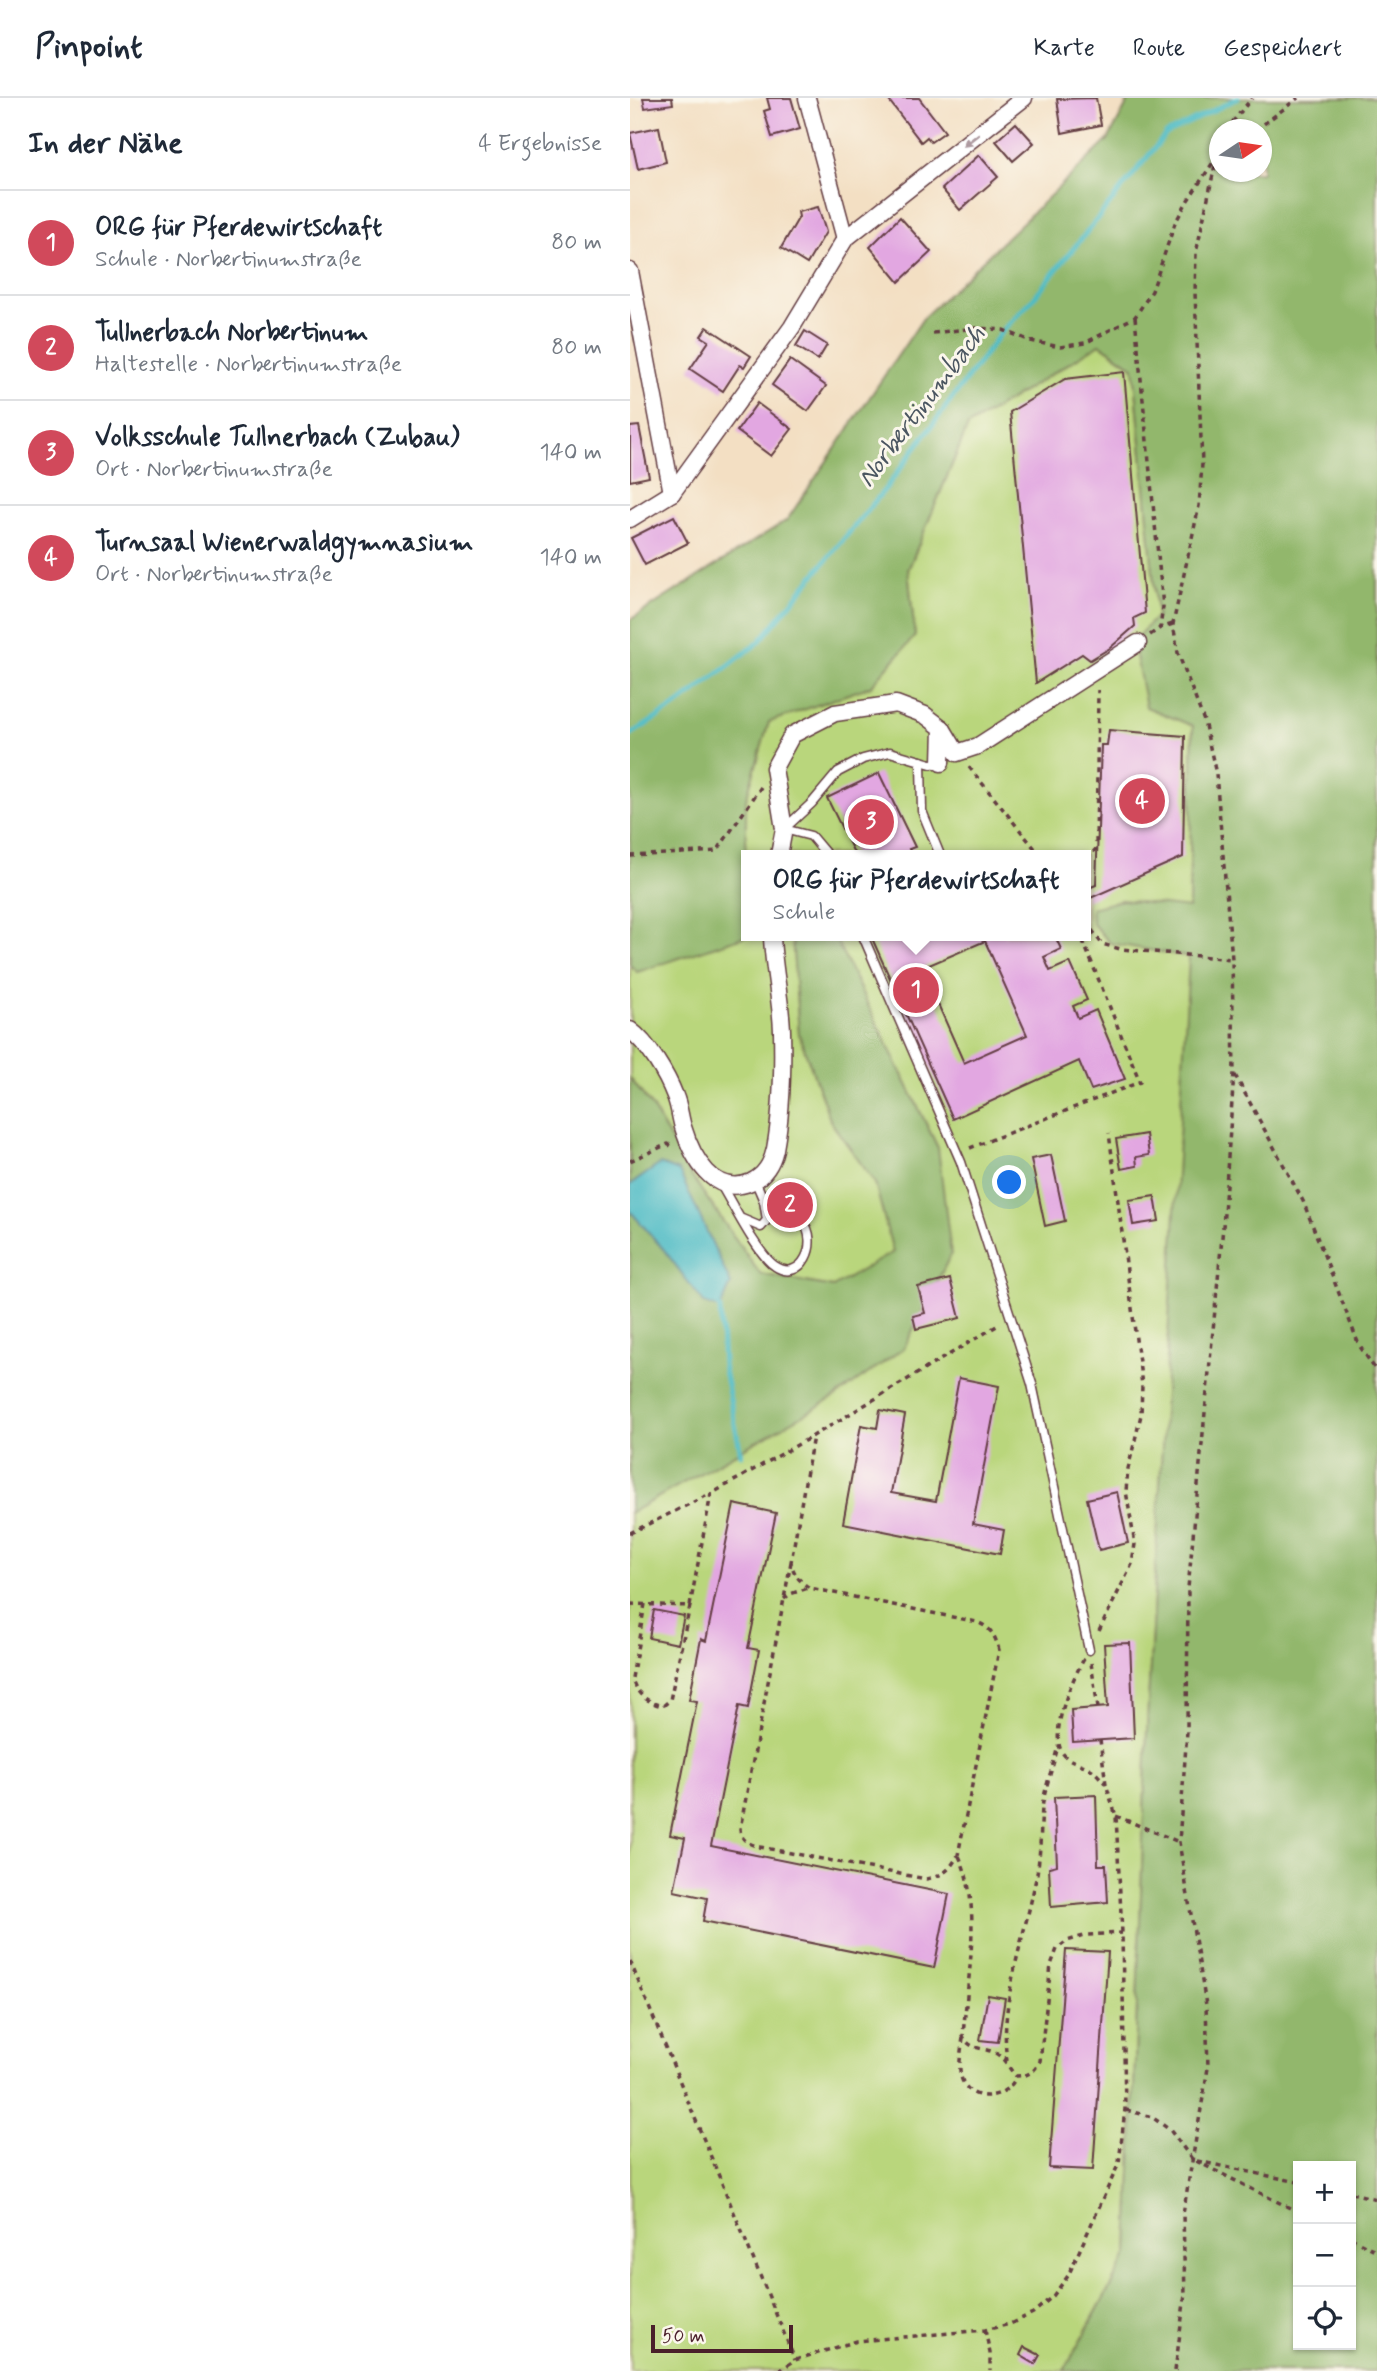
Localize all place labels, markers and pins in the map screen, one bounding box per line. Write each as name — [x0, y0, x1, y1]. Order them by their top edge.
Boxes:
pin: 4 — [1119, 775, 1165, 827]
pin: 3 — [848, 796, 894, 848]
pin: 1 — [893, 964, 939, 1016]
pin: 2 — [767, 1179, 813, 1231]

